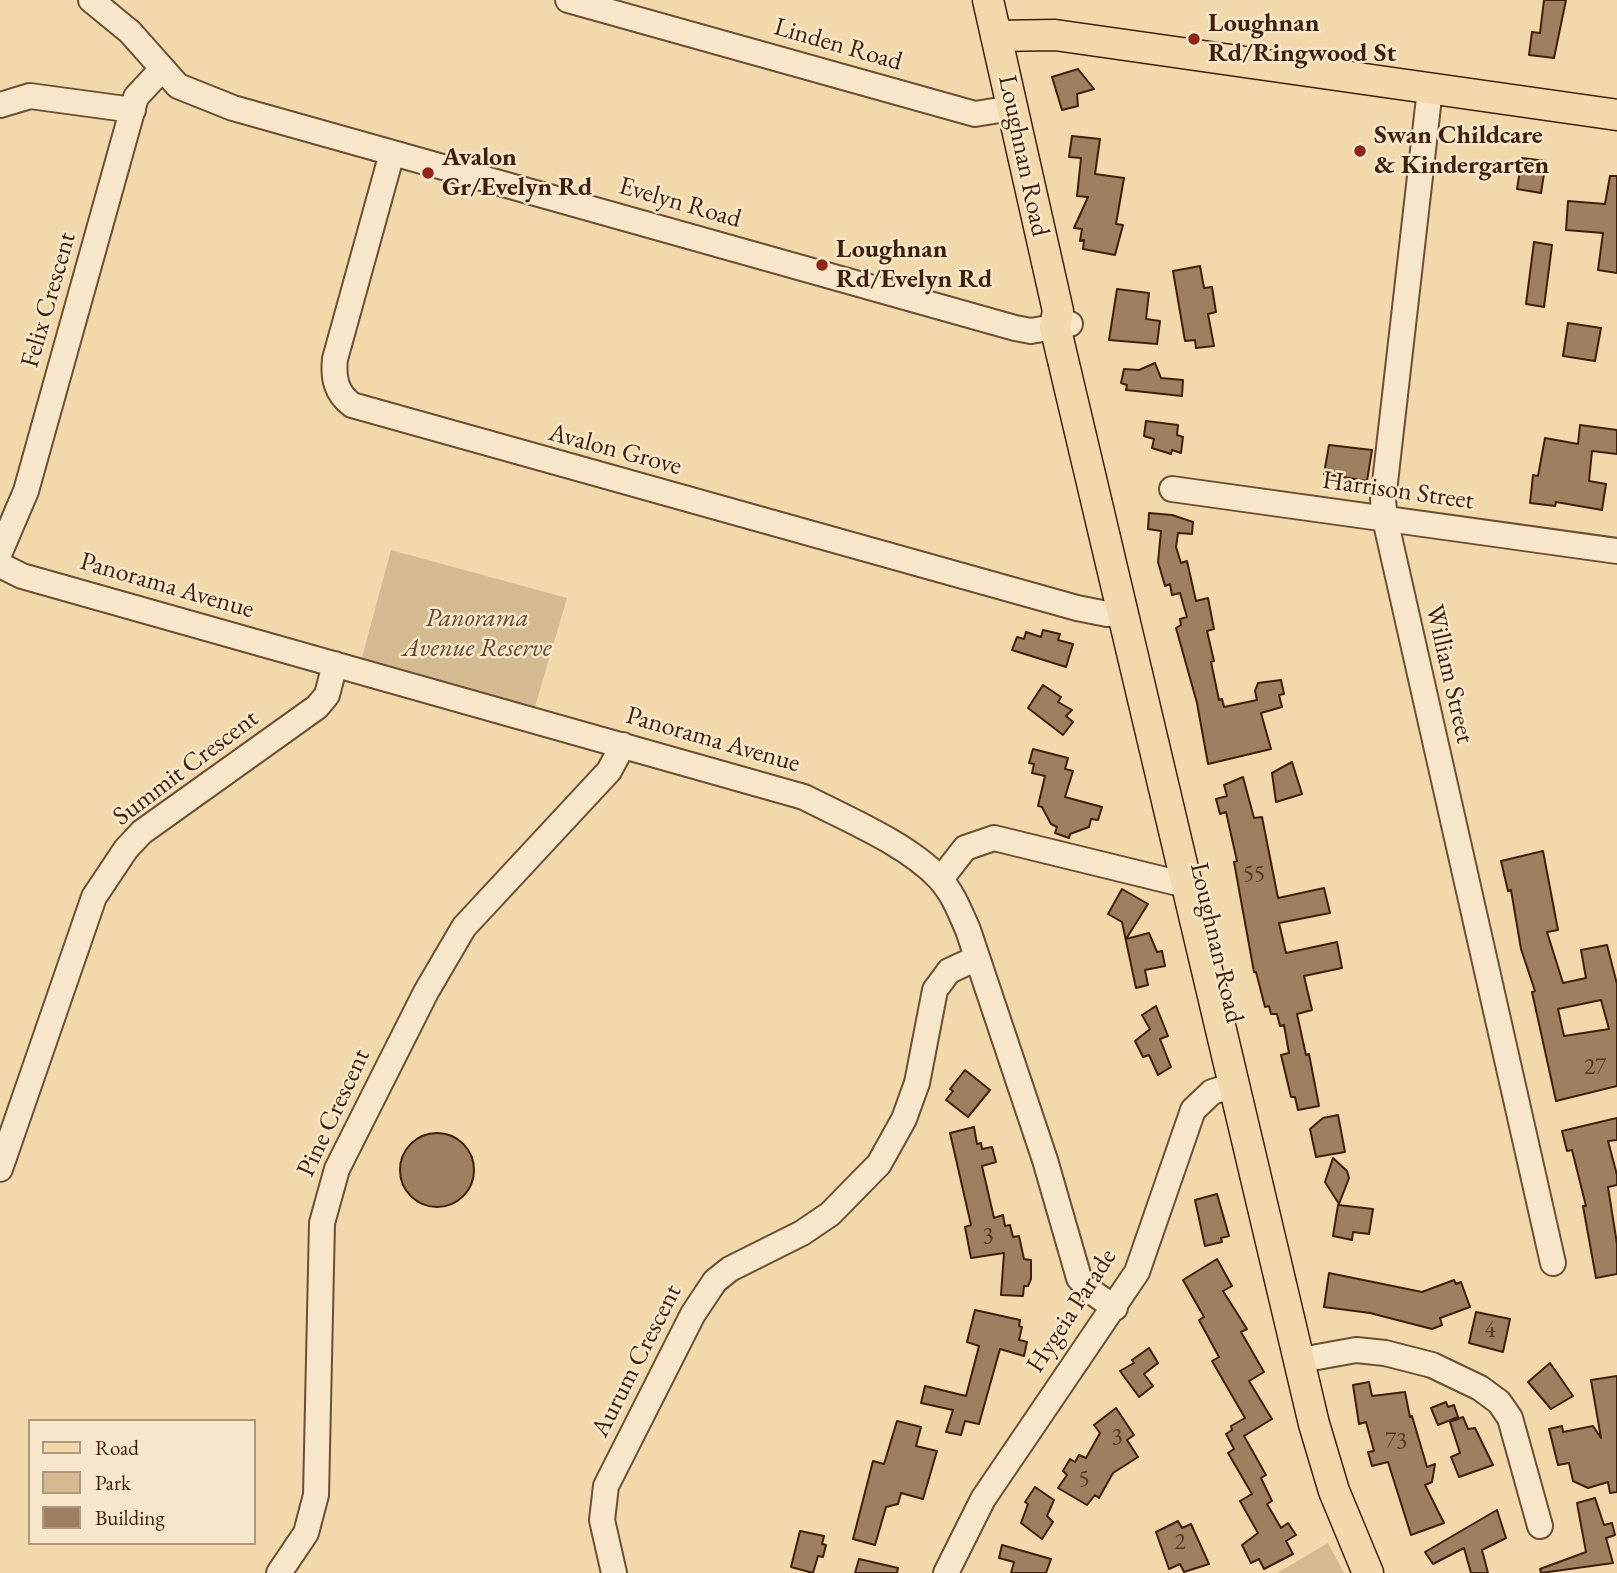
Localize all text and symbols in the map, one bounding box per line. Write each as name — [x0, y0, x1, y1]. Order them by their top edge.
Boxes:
place label: Loughnan Rd/Ringwood St — [1208, 8, 1396, 70]
street label: Linden Road — [770, 12, 906, 78]
marker: Loughnan Rd/Ringwood St — [1186, 31, 1202, 47]
street label: Loughnan Road — [991, 73, 1055, 239]
place label: Swan Childcare & Kindergarten — [1374, 120, 1549, 182]
place label: Avalon Gr/Evelyn Rd — [442, 142, 592, 204]
marker: Swan Childcare & Kindergarten — [1352, 143, 1368, 159]
marker: Avalon Gr/Evelyn Rd — [420, 165, 436, 181]
street label: Evelyn Road — [615, 171, 745, 235]
street label: Felix Crescent — [15, 229, 83, 371]
place label: Loughnan Rd/Evelyn Rd — [836, 234, 992, 296]
marker: Loughnan Rd/Evelyn Rd — [814, 257, 830, 273]
street label: Avalon Grove — [545, 417, 685, 483]
street label: Harrison Street — [1320, 465, 1476, 517]
street label: Panorama Avenue — [76, 546, 258, 626]
street label: William Street — [1418, 602, 1480, 746]
park label: Panorama Avenue Reserve — [402, 603, 552, 664]
street label: Panorama Avenue — [622, 700, 804, 780]
street label: Summit Crescent — [107, 703, 265, 833]
street label: Loughnan Road — [1182, 860, 1250, 1026]
house number: 55 — [1243, 861, 1265, 889]
street label: Pine Crescent — [291, 1044, 377, 1182]
house number: 27 — [1584, 1054, 1606, 1082]
house number: 3 — [982, 1223, 994, 1251]
street label: Hygeia Parade — [1020, 1243, 1124, 1379]
street label: Aurum Crescent — [585, 1279, 689, 1443]
house number: 4 — [1484, 1317, 1496, 1345]
legend — [28, 1419, 256, 1545]
house number: 3 — [1111, 1424, 1123, 1452]
house number: 73 — [1385, 1428, 1407, 1456]
text: Road — [95, 1434, 139, 1461]
house number: 5 — [1078, 1466, 1090, 1494]
text: Park — [95, 1469, 131, 1496]
text: Building — [95, 1504, 165, 1531]
house number: 2 — [1174, 1529, 1186, 1557]

